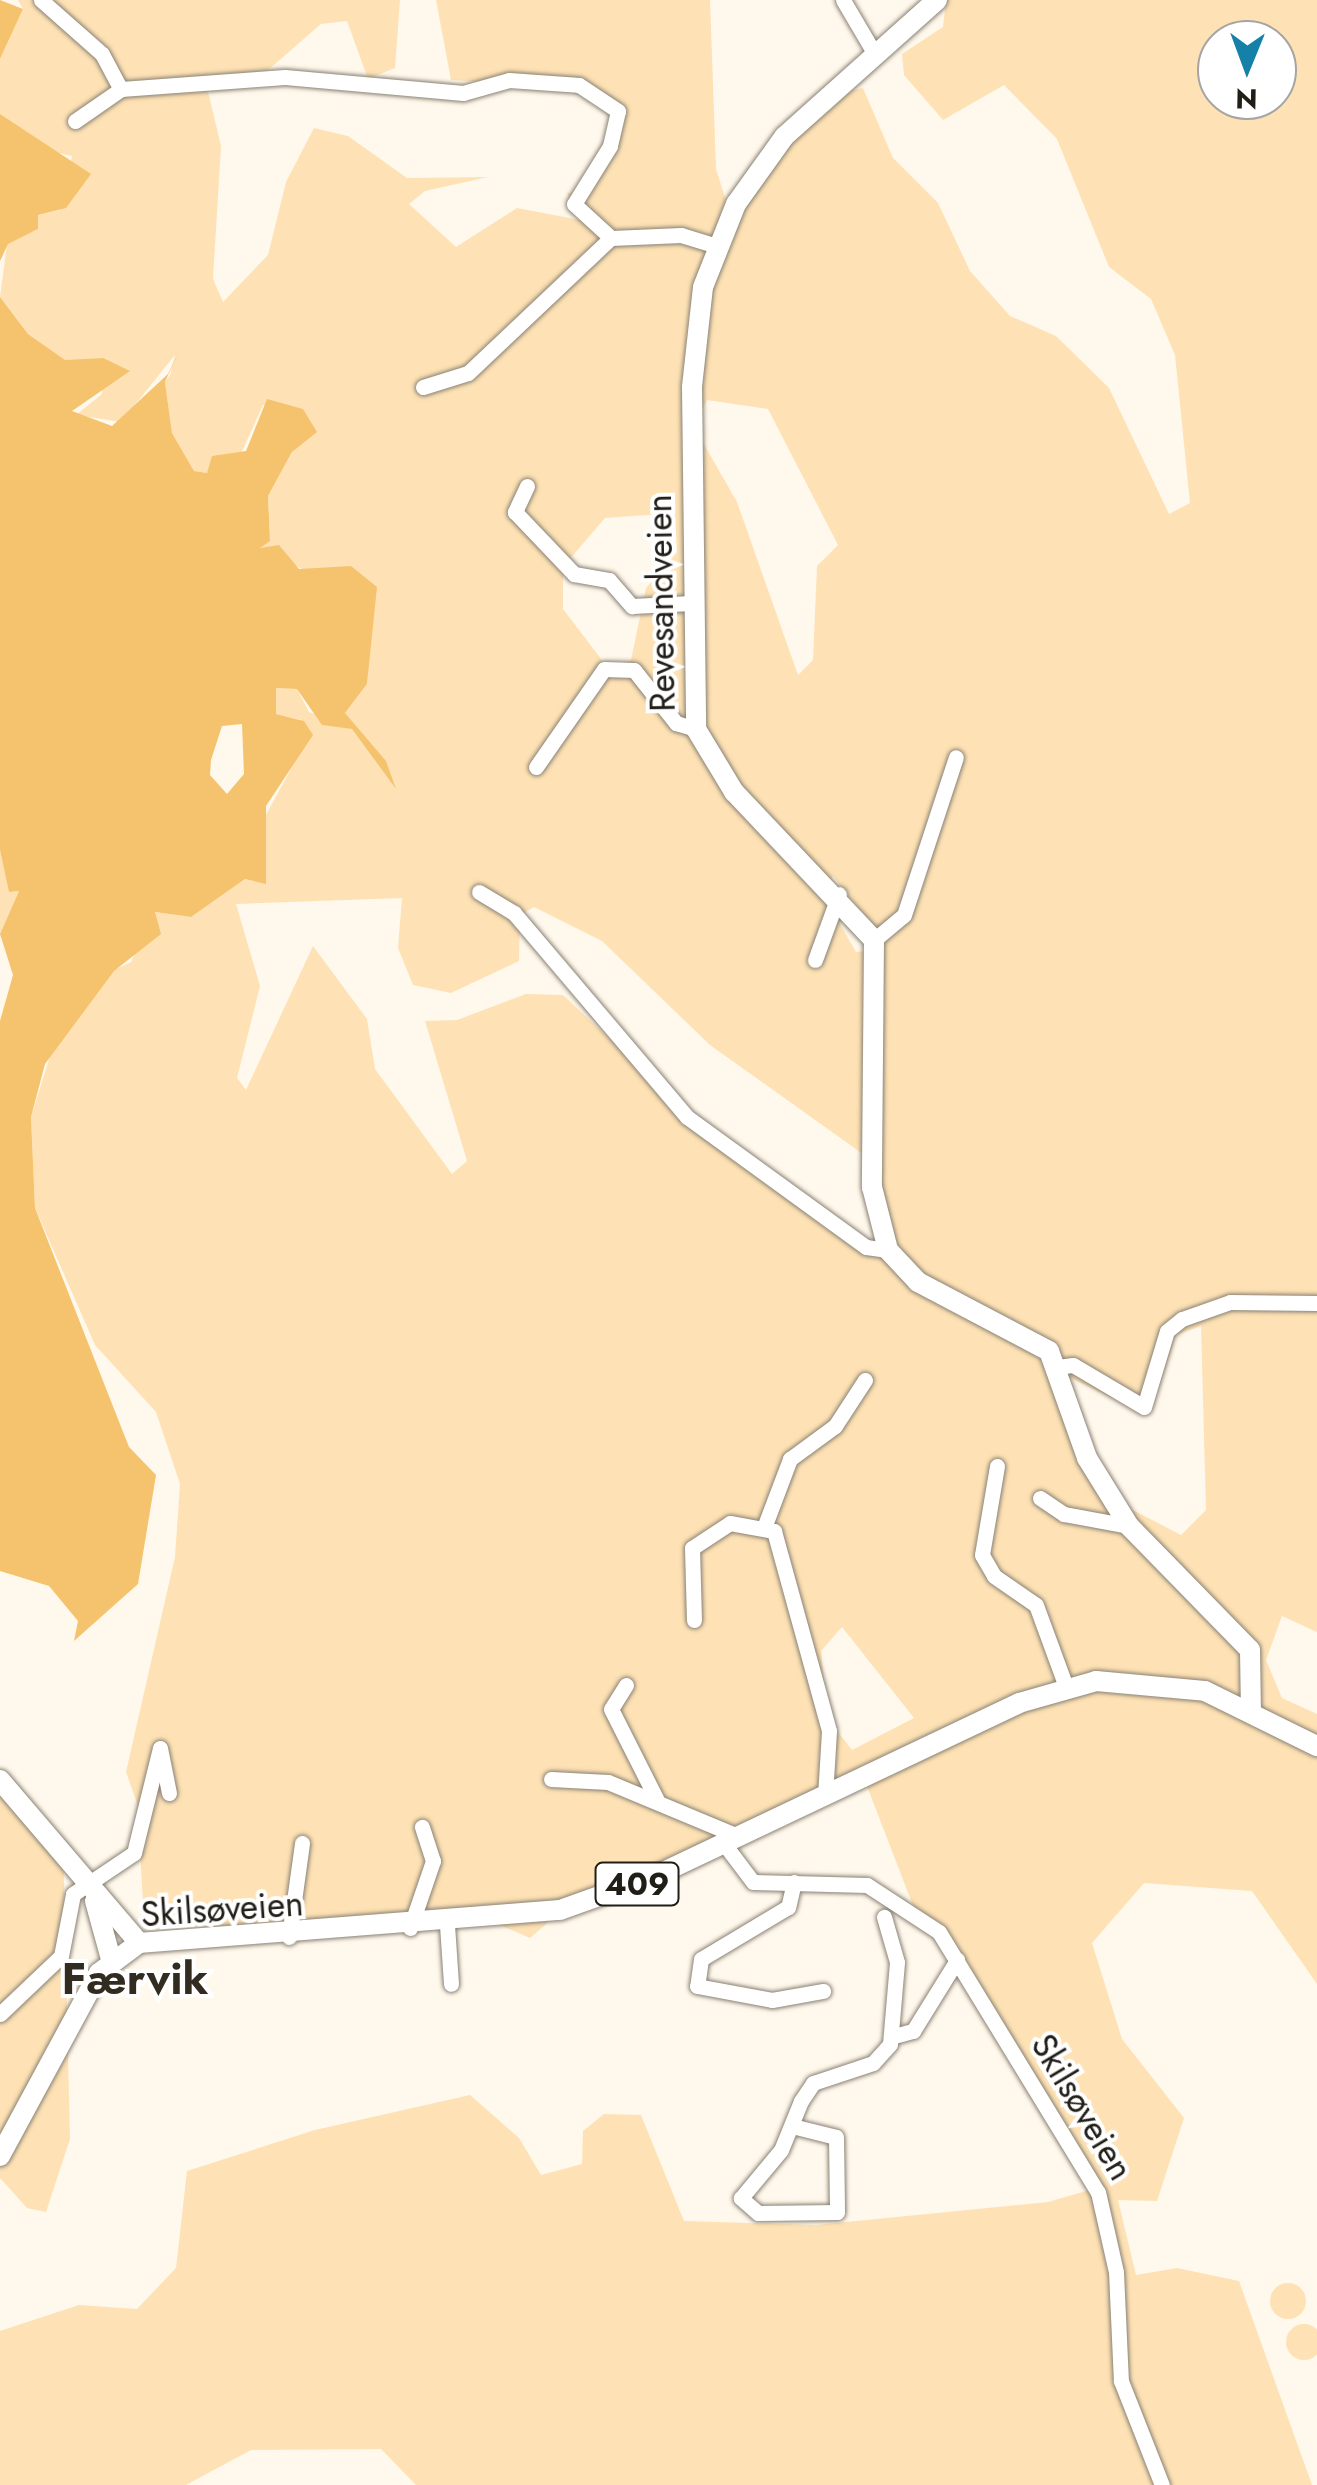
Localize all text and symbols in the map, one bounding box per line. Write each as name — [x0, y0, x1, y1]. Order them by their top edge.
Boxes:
north arrow — [1197, 20, 1297, 120]
text: N — [1235, 78, 1258, 119]
street label: Revesandveien — [638, 494, 684, 712]
road number: 409 — [594, 1857, 680, 1911]
street label: Skilsøveien — [139, 1882, 305, 1936]
district label: Færvik — [61, 1952, 209, 2006]
street label: Skilsøveien — [1022, 2026, 1142, 2188]

